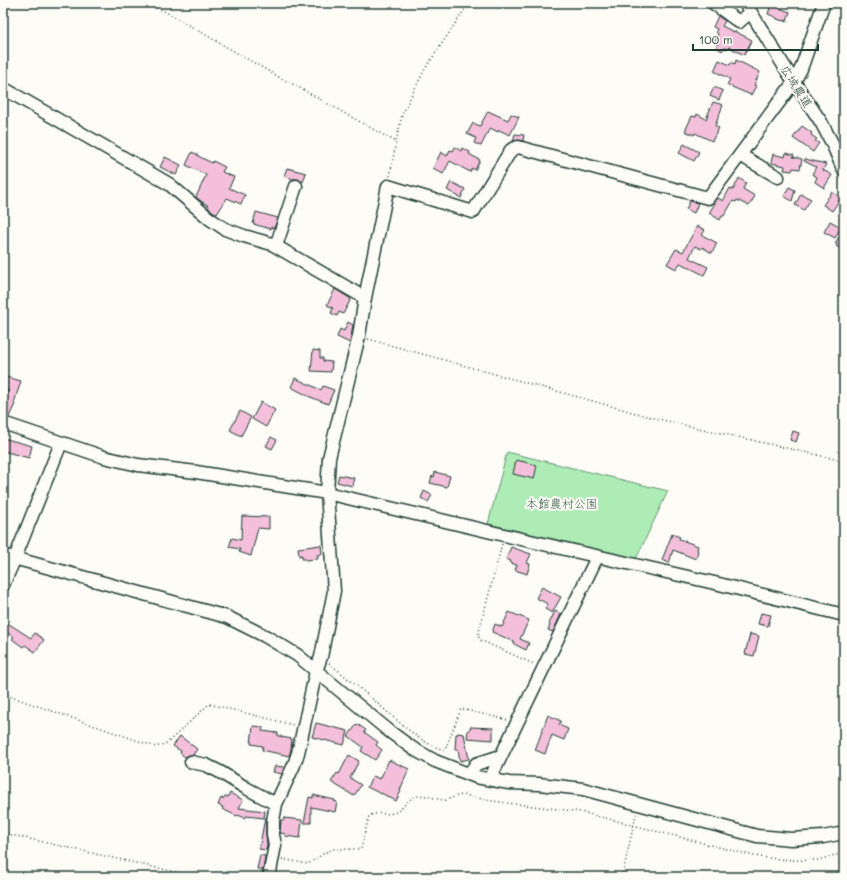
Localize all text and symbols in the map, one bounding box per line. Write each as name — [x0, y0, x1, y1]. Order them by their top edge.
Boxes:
scale bar — [693, 26, 818, 52]
text: 100 m — [699, 31, 733, 47]
street label: 広域農道 — [777, 62, 817, 110]
park label: 本館農村公園 — [526, 495, 598, 511]

